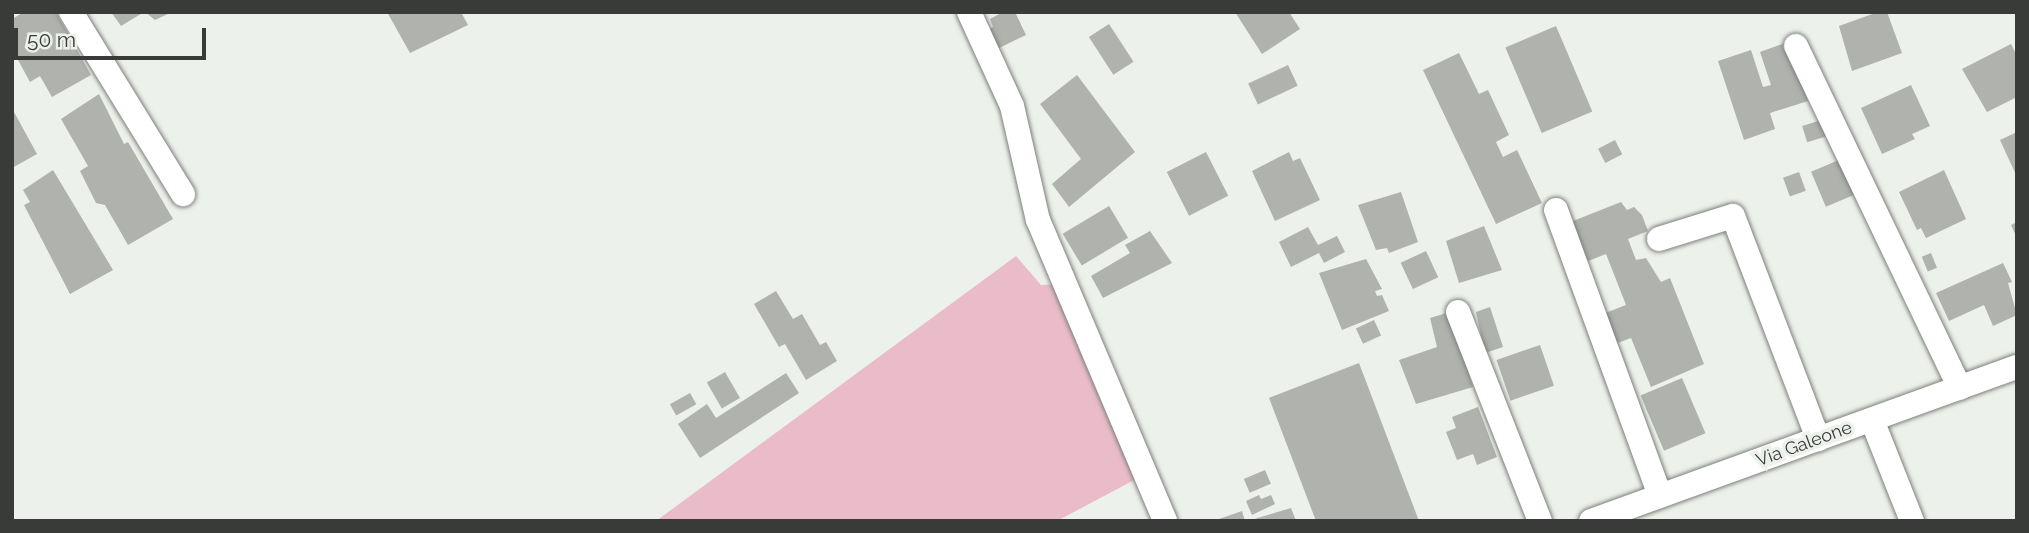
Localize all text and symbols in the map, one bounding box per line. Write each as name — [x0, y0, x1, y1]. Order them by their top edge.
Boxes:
scale bar — [18, 14, 210, 58]
text: 50 m — [27, 27, 76, 52]
street label: Via Galeone — [1753, 417, 1855, 471]

